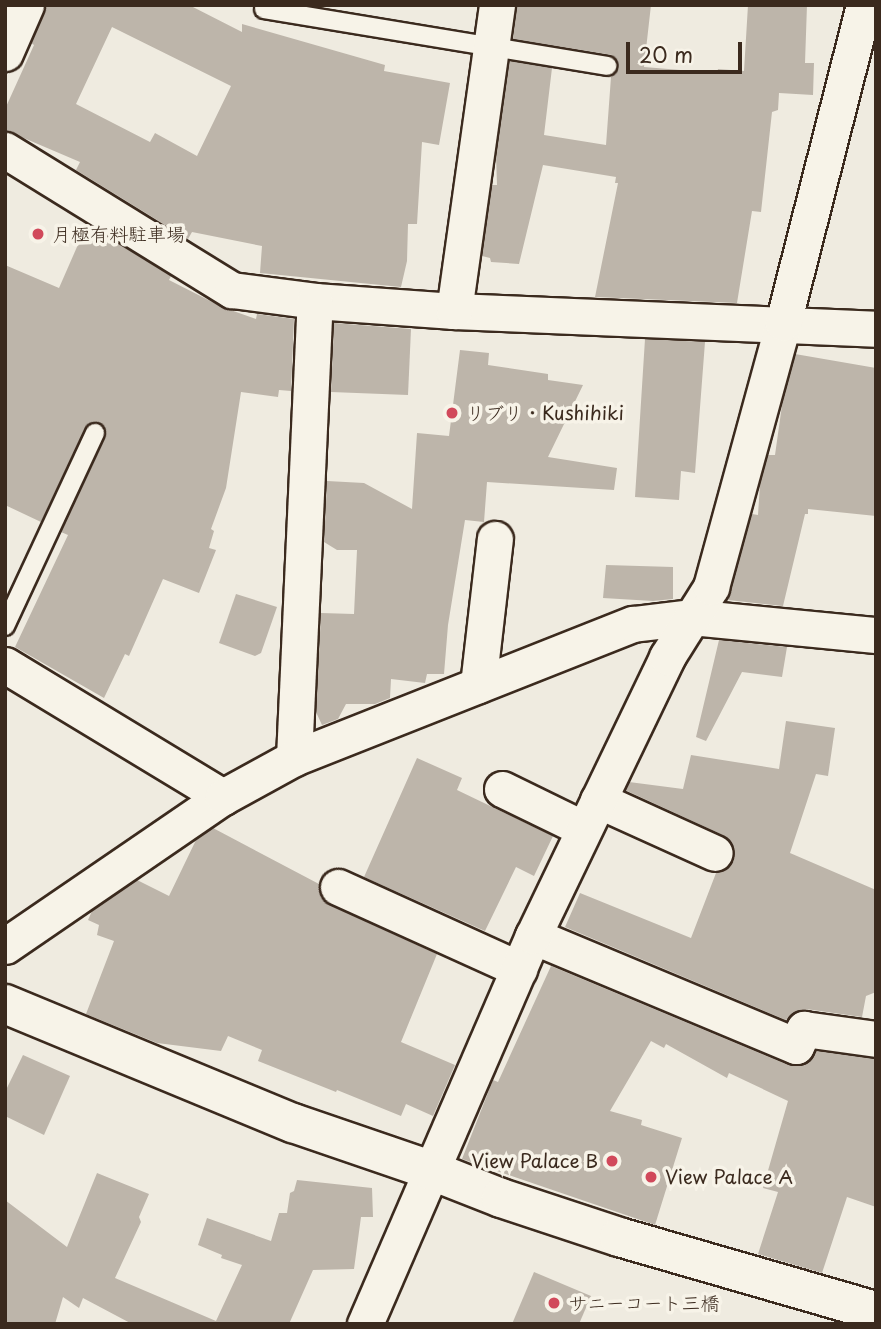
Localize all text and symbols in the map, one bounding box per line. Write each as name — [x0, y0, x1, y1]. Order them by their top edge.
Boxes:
scale bar — [629, 28, 744, 72]
text: 20 m — [639, 38, 693, 70]
place label: 月極有料駐車場 — [52, 223, 185, 245]
marker: 月極有料駐車場 — [30, 226, 46, 242]
place label: リブリ・Kushihiki — [466, 402, 624, 424]
marker: リブリ・Kushihiki — [444, 405, 460, 421]
place label: View Palace B — [470, 1150, 598, 1172]
marker: View Palace B — [604, 1153, 620, 1169]
place label: View Palace A — [665, 1166, 795, 1188]
marker: View Palace A — [643, 1169, 659, 1185]
place label: サニーコート三橋 — [568, 1292, 720, 1314]
marker: サニーコート三橋 — [546, 1295, 562, 1311]

